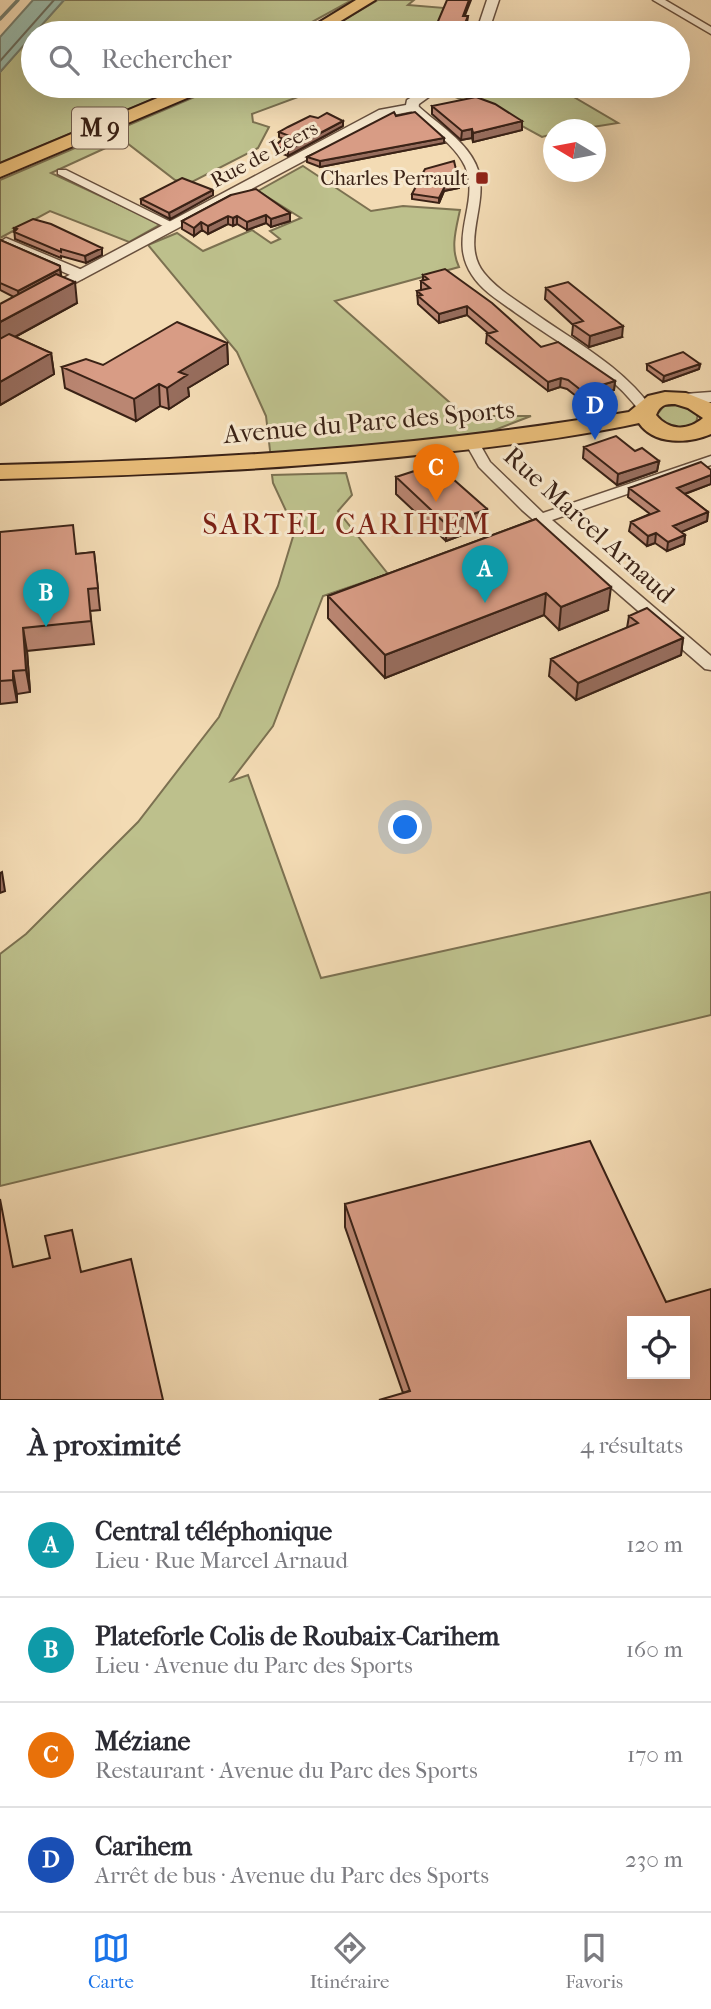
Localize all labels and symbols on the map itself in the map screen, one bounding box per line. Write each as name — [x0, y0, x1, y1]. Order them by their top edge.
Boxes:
road number: M 9 — [72, 107, 128, 148]
street label: Rue de Leers — [206, 116, 322, 192]
north arrow — [543, 119, 606, 182]
place label: Charles Perrault — [320, 166, 469, 190]
marker: Charles Perrault — [474, 170, 490, 186]
pin: D — [572, 382, 618, 440]
street label: Avenue du Parc des Sports — [221, 394, 516, 450]
street label: Rue Marcel Arnaud — [497, 440, 681, 610]
pin: C — [413, 444, 459, 502]
district label: SARTEL CARIHEM — [202, 507, 492, 542]
pin: A — [462, 545, 508, 603]
pin: B — [23, 569, 69, 627]
your location — [388, 810, 422, 844]

